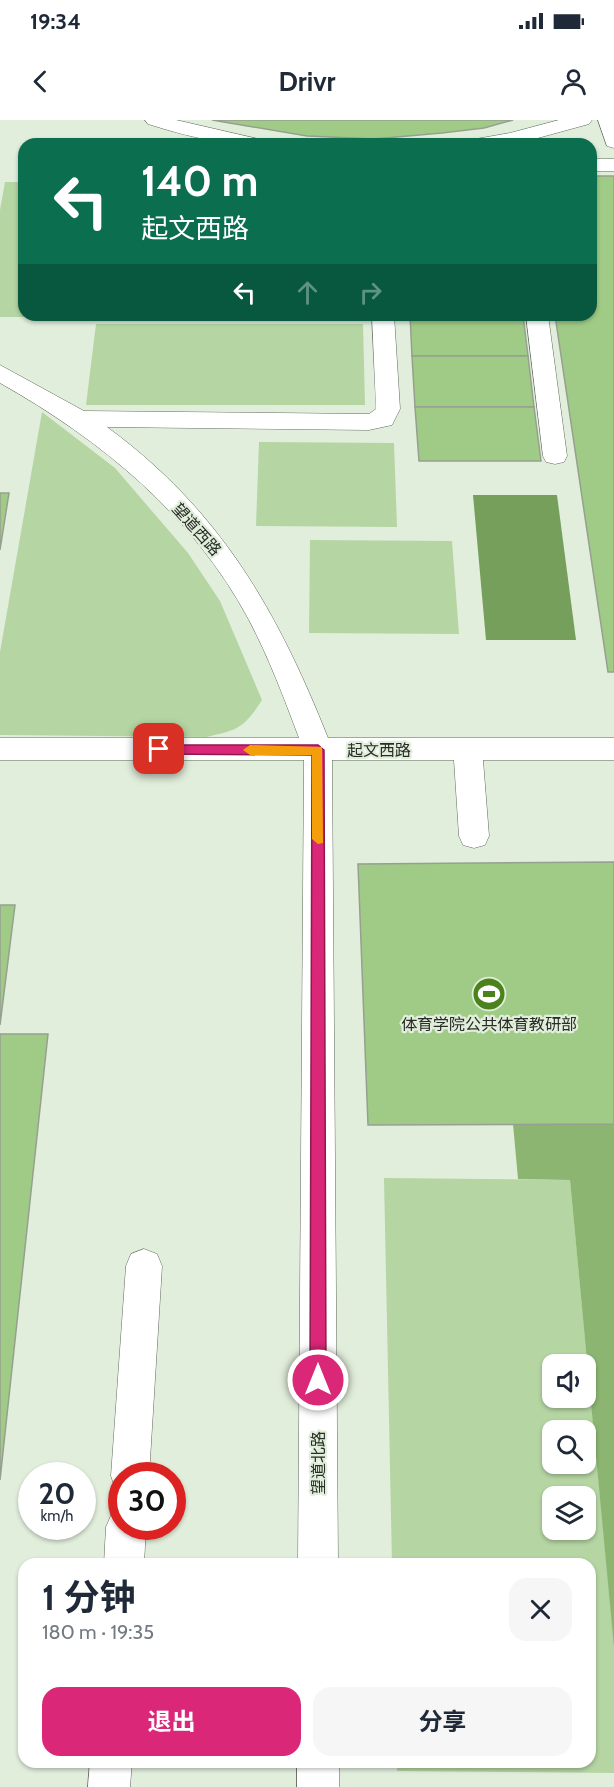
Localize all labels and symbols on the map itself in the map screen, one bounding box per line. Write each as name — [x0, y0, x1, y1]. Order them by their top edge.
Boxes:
street label: 望道西路 — [168, 499, 225, 559]
pin — [133, 723, 184, 774]
street label: 起文西路 — [347, 741, 411, 760]
sports icon: 体育学院公共体育教研部 — [471, 976, 507, 1012]
place label: 体育学院公共体育教研部 — [401, 1015, 577, 1034]
position arrow — [286, 1348, 350, 1412]
street label: 望道北路 — [309, 1431, 328, 1495]
speed limit sign: 30 — [108, 1462, 186, 1540]

